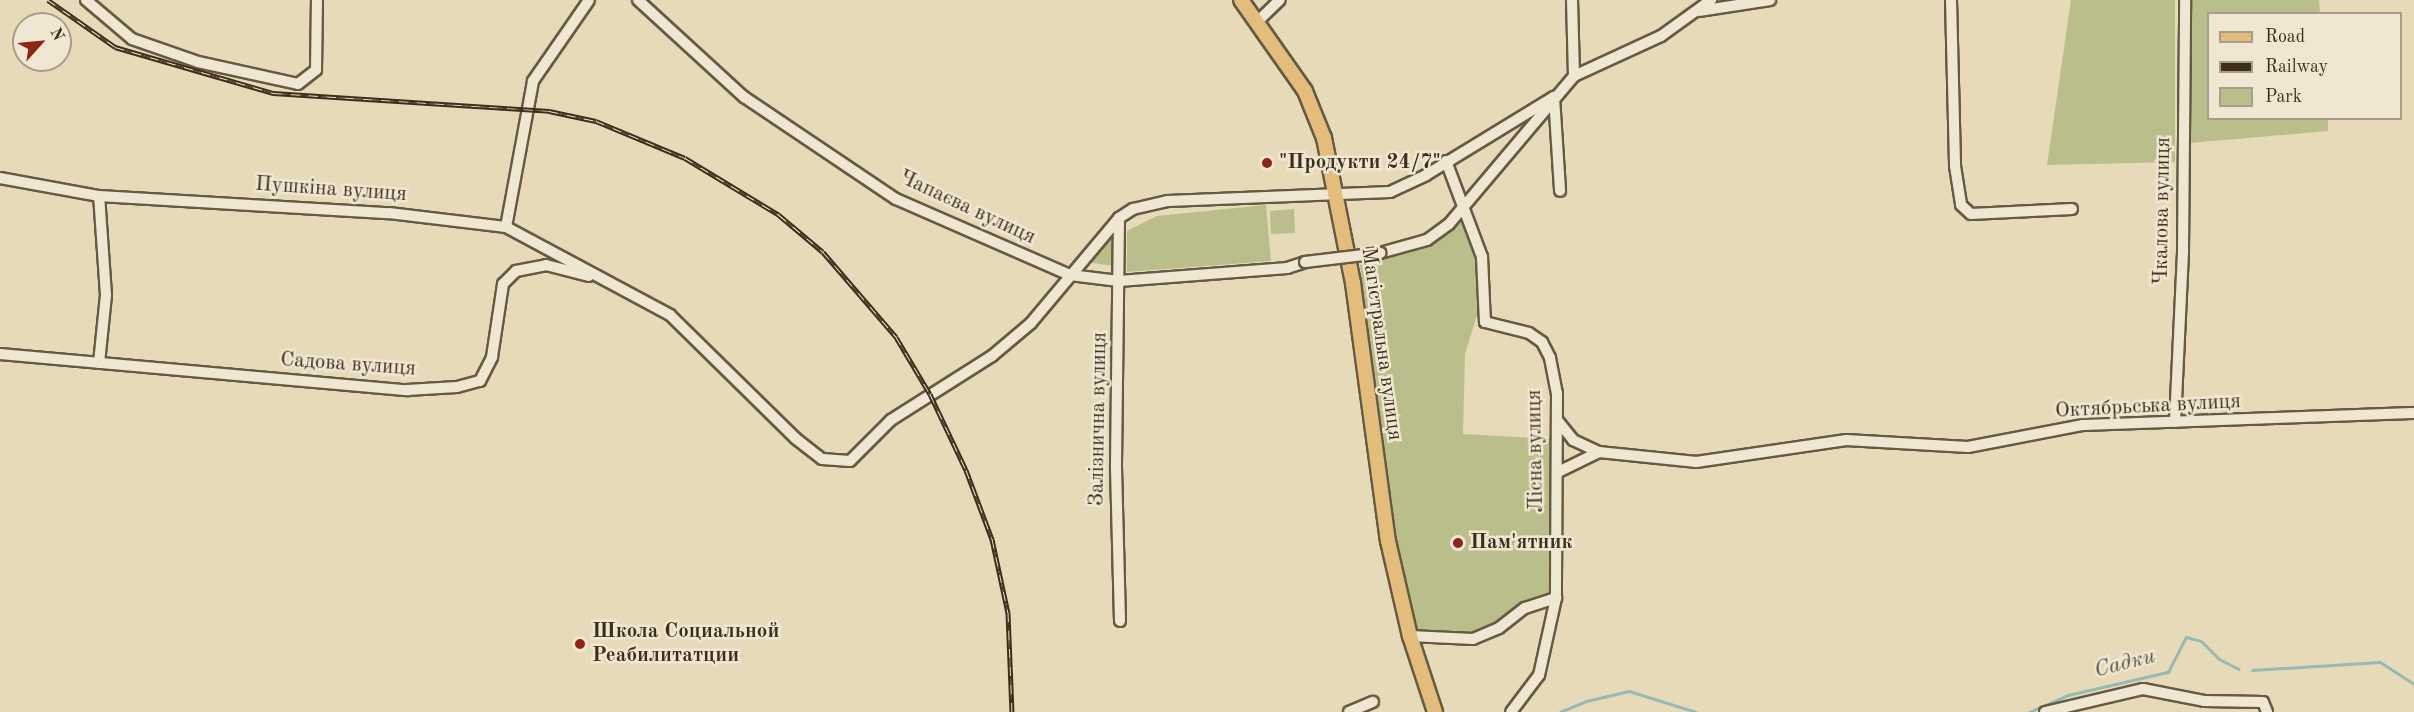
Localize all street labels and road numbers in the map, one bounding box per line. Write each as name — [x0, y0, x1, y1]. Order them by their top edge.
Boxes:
street label: Чкалова вулиця — [2149, 137, 2177, 285]
street label: Чапаєва вулиця — [895, 165, 1039, 251]
street label: Пушкіна вулиця — [254, 172, 408, 208]
street label: Магістральна вулиця — [1355, 246, 1407, 442]
street label: Залізнична вулиця — [1085, 332, 1113, 506]
street label: Садова вулиця — [279, 348, 417, 382]
street label: Лісна вулиця — [1522, 389, 1550, 513]
street label: Октябрьська вулиця — [2054, 390, 2242, 424]

